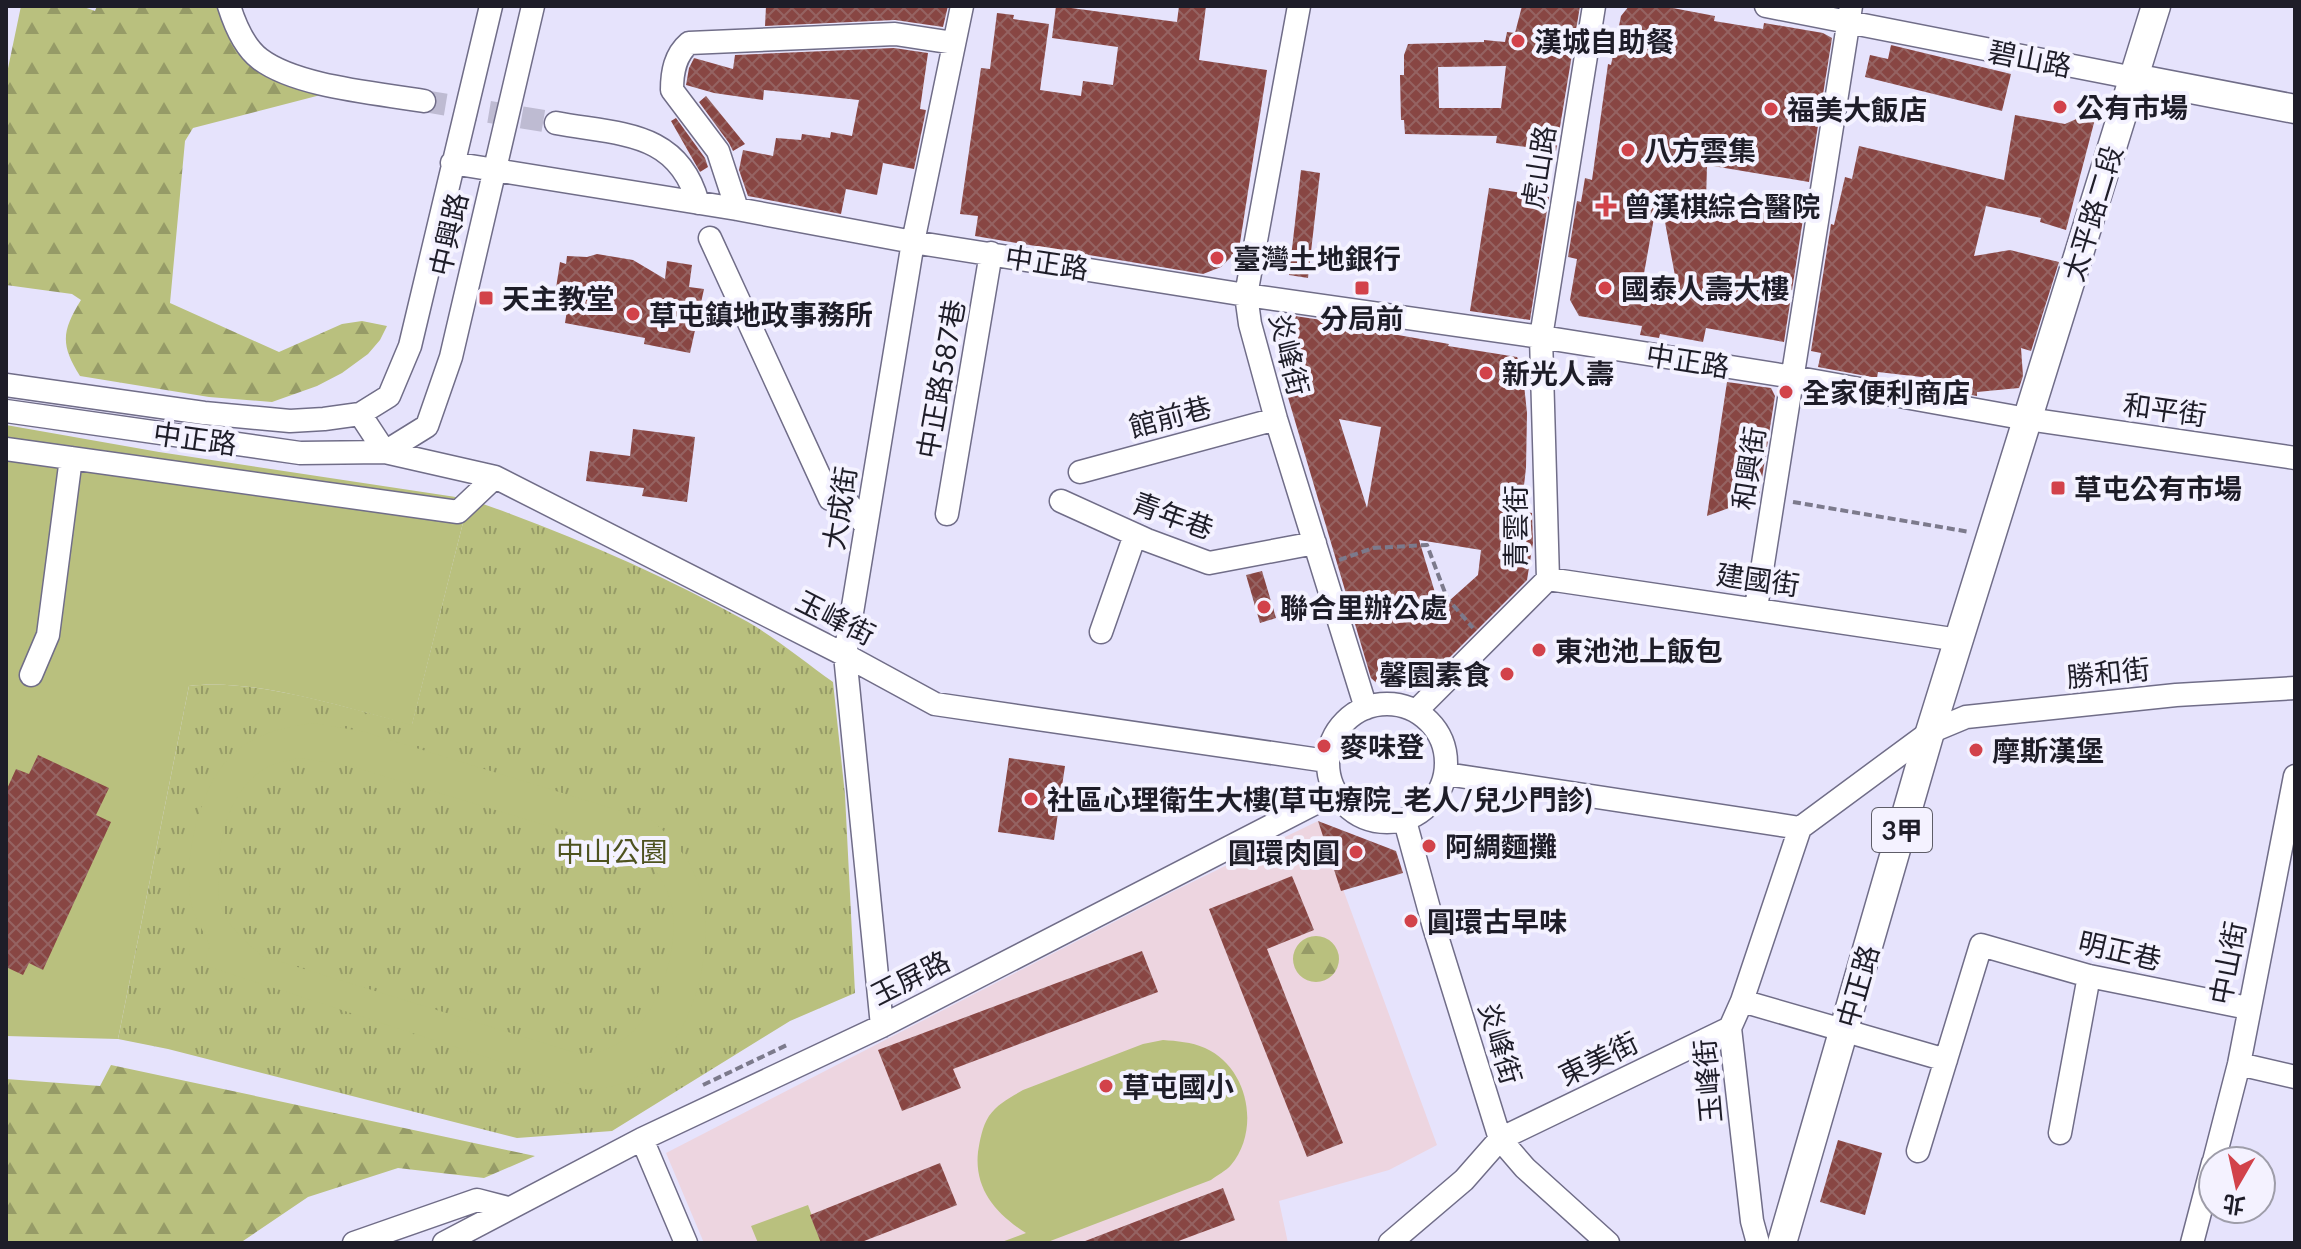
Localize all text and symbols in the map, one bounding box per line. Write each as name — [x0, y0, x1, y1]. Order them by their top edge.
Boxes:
place label: 漢城自助餐 — [1534, 24, 1674, 58]
marker: 漢城自助餐 — [1509, 32, 1527, 50]
street label: 碧山路 — [1986, 33, 2074, 83]
place label: 公有市場 — [2076, 90, 2188, 124]
place label: 福美大飯店 — [1787, 92, 1927, 126]
marker: 公有市場 — [2051, 98, 2069, 116]
marker: 福美大飯店 — [1762, 100, 1780, 118]
street label: 虎山路 — [1515, 123, 1561, 211]
place label: 八方雲集 — [1644, 133, 1756, 167]
marker: 八方雲集 — [1619, 141, 1637, 159]
street label: 太平路二段 — [2055, 141, 2129, 285]
street label: 中興路 — [422, 189, 474, 279]
place label: 曾漢棋綜合醫院 — [1624, 189, 1820, 223]
marker: 曾漢棋綜合醫院 — [1595, 195, 1617, 217]
street label: 中正路 — [1003, 239, 1091, 285]
place label: 臺灣土地銀行 — [1233, 241, 1401, 275]
marker: 臺灣土地銀行 — [1208, 249, 1226, 267]
place label: 國泰人壽大樓 — [1621, 271, 1789, 305]
marker: 分局前 — [1353, 279, 1371, 297]
marker: 國泰人壽大樓 — [1596, 279, 1614, 297]
place label: 天主教堂 — [502, 281, 614, 315]
marker: 天主教堂 — [477, 289, 495, 307]
place label: 草屯鎮地政事務所 — [649, 297, 873, 331]
street label: 中正路587巷 — [909, 297, 971, 461]
place label: 分局前 — [1320, 301, 1404, 335]
marker: 草屯鎮地政事務所 — [624, 305, 642, 323]
street label: 炎峰街 — [1263, 309, 1317, 399]
street label: 中正路 — [1644, 337, 1732, 383]
place label: 新光人壽 — [1502, 356, 1614, 390]
marker: 新光人壽 — [1477, 364, 1495, 382]
place label: 全家便利商店 — [1802, 375, 1970, 409]
marker: 全家便利商店 — [1777, 383, 1795, 401]
street label: 和平街 — [2121, 386, 2209, 432]
street label: 館前巷 — [1125, 389, 1215, 443]
street label: 中正路 — [151, 415, 239, 461]
street label: 和興街 — [1725, 424, 1771, 512]
street label: 大成街 — [816, 464, 862, 552]
place label: 草屯公有市場 — [2074, 471, 2242, 505]
marker: 草屯公有市場 — [2049, 479, 2067, 497]
street label: 青年巷 — [1128, 485, 1218, 545]
street label: 青雲街 — [1498, 485, 1532, 569]
street label: 建國街 — [1714, 556, 1802, 602]
street label: 玉峰街 — [791, 583, 881, 651]
place label: 聯合里辦公處 — [1280, 590, 1448, 624]
marker: 聯合里辦公處 — [1255, 598, 1273, 616]
place label: 東池池上飯包 — [1555, 633, 1723, 667]
marker: 東池池上飯包 — [1530, 641, 1548, 659]
street label: 勝和街 — [2064, 651, 2152, 693]
place label: 馨園素食 — [1379, 657, 1491, 691]
marker: 馨園素食 — [1498, 665, 1516, 683]
place label: 麥味登 — [1340, 729, 1424, 763]
place label: 摩斯漢堡 — [1992, 733, 2104, 767]
marker: 麥味登 — [1315, 737, 1333, 755]
marker: 摩斯漢堡 — [1967, 741, 1985, 759]
place label: 社區心理衛生大樓(草屯療院_老人/兒少門診) — [1047, 782, 1592, 816]
marker: 社區心理衛生大樓(草屯療院_老人/兒少門診) — [1022, 790, 1040, 808]
road number: 3甲 — [1872, 808, 1932, 852]
place label: 阿綢麵攤 — [1445, 829, 1557, 863]
park label: 中山公園 — [556, 834, 668, 868]
place label: 圓環肉圓 — [1228, 835, 1340, 869]
marker: 阿綢麵攤 — [1420, 837, 1438, 855]
marker: 圓環肉圓 — [1347, 843, 1365, 861]
place label: 圓環古早味 — [1427, 904, 1567, 938]
marker: 圓環古早味 — [1402, 912, 1420, 930]
street label: 中山街 — [2202, 919, 2252, 1007]
street label: 明正巷 — [2075, 924, 2165, 976]
street label: 中正路 — [1829, 941, 1885, 1031]
street label: 玉屏路 — [865, 943, 955, 1011]
street label: 炎峰街 — [1472, 998, 1530, 1088]
street label: 東美街 — [1553, 1024, 1643, 1092]
street label: 玉峰街 — [1686, 1038, 1728, 1124]
place label: 草屯國小 — [1122, 1069, 1234, 1103]
marker: 草屯國小 — [1097, 1077, 1115, 1095]
north arrow — [2197, 1145, 2277, 1225]
text: 北 — [2221, 1190, 2247, 1220]

